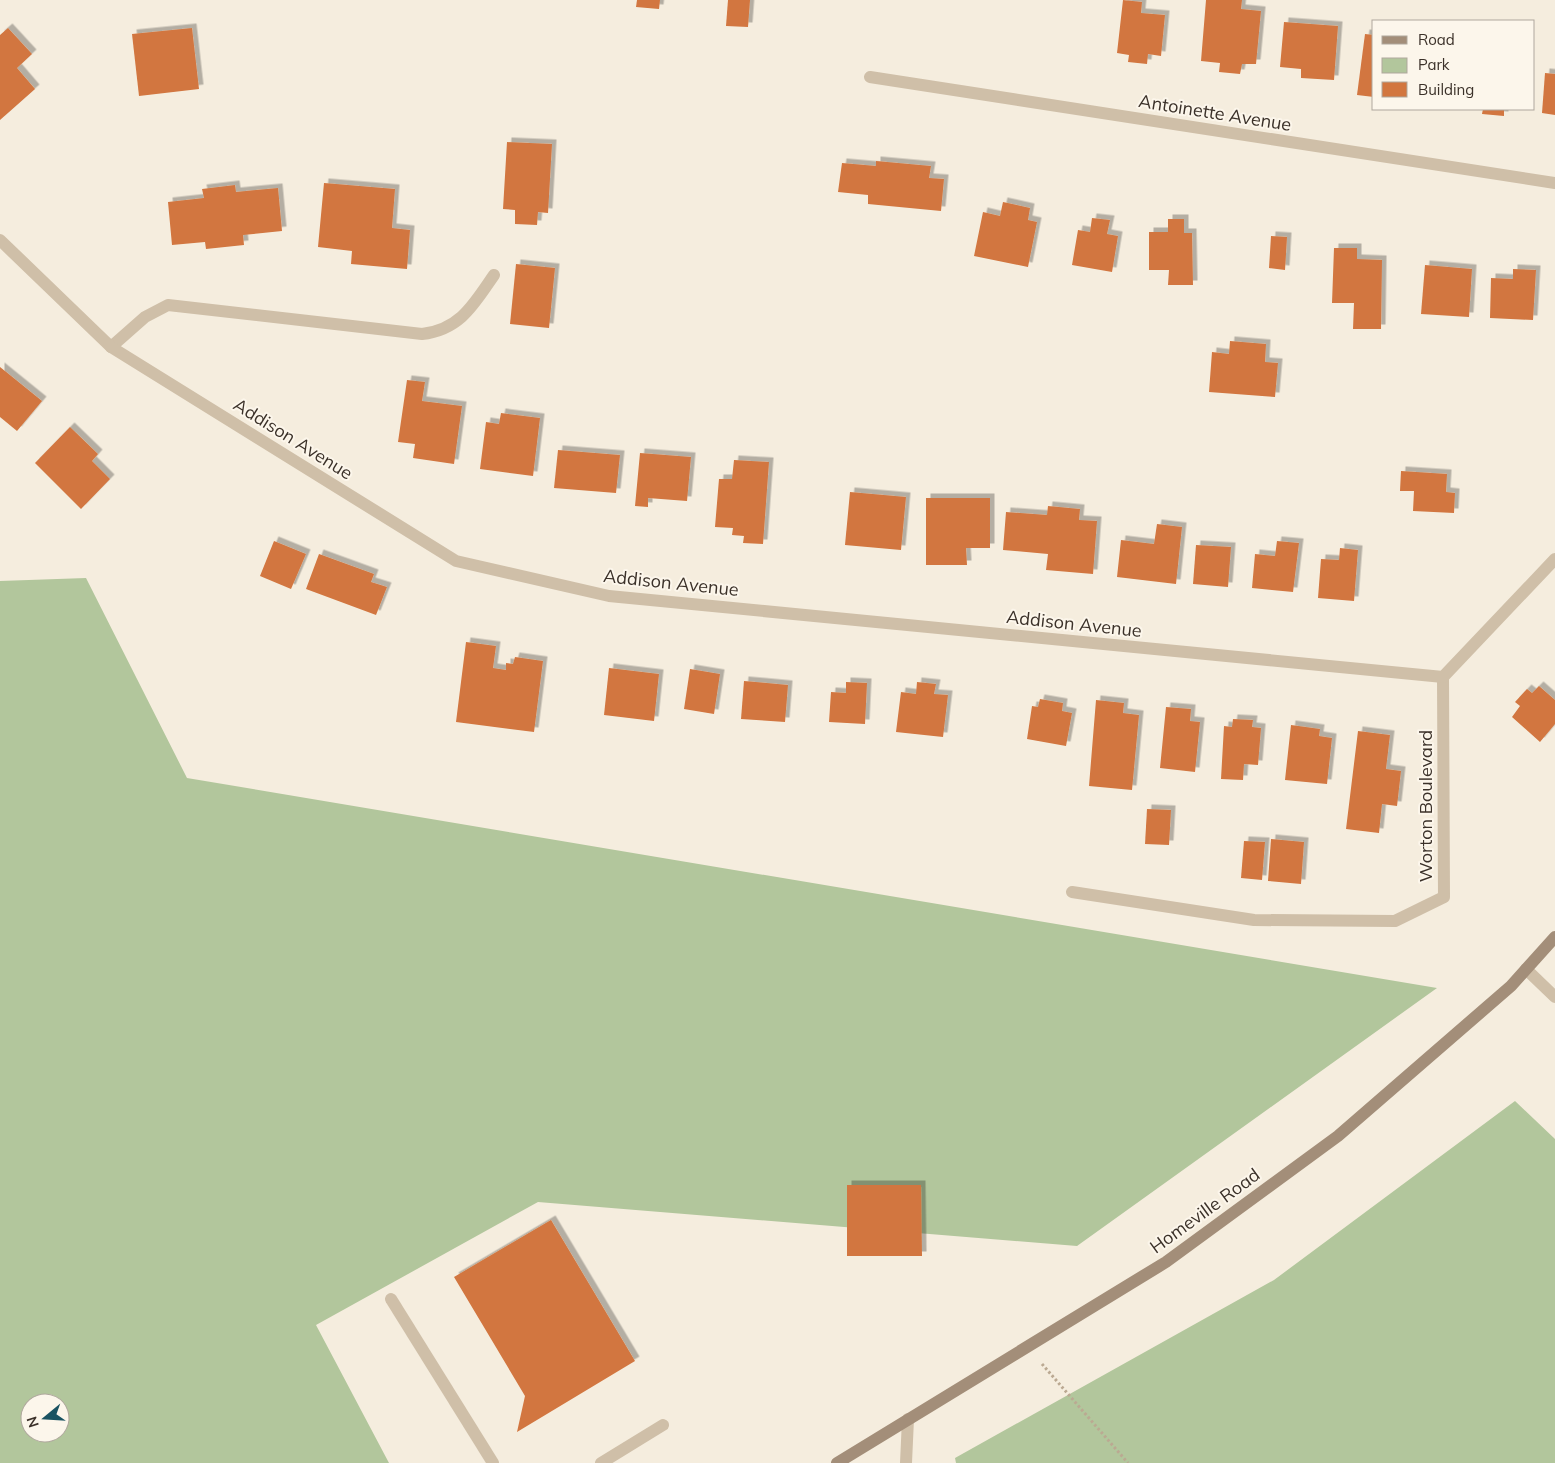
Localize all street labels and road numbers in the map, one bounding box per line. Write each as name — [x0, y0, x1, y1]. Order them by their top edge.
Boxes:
street label: Antoinette Avenue — [1137, 89, 1293, 136]
street label: Addison Avenue — [229, 393, 357, 484]
street label: Addison Avenue — [602, 564, 740, 601]
street label: Addison Avenue — [1005, 605, 1143, 642]
street label: Worton Boulevard — [1414, 730, 1437, 882]
street label: Homeville Road — [1145, 1163, 1264, 1258]

